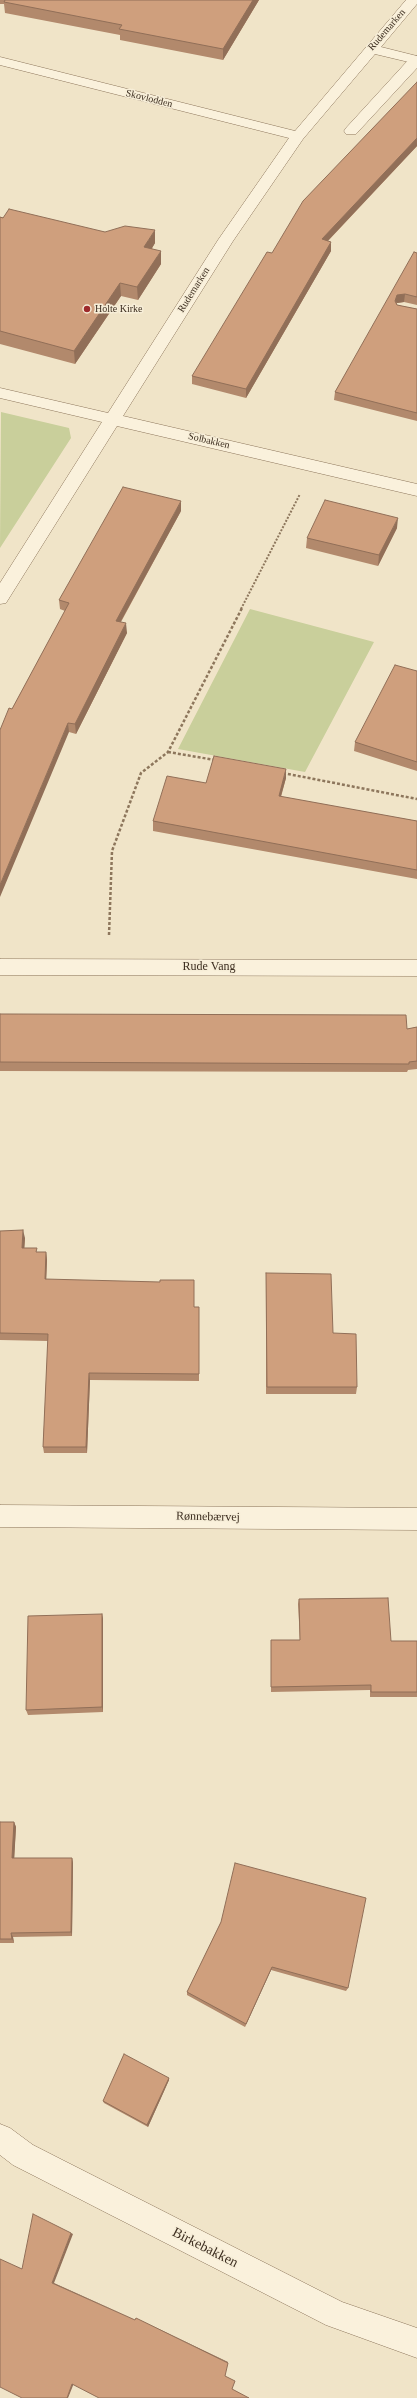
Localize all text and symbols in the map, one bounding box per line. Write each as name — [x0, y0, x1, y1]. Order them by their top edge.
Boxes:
street label: Rudemarken — [366, 7, 408, 53]
street label: Skovlodden — [124, 87, 174, 111]
street label: Rudemarken — [175, 265, 213, 315]
place label: Holte Kirke — [95, 303, 142, 315]
marker: Holte Kirke — [82, 304, 92, 314]
street label: Solbakken — [187, 430, 231, 452]
street label: Rude Vang — [183, 960, 235, 974]
street label: Rønnebærvej — [176, 1509, 240, 1525]
street label: Birkebakken — [169, 2224, 241, 2272]

